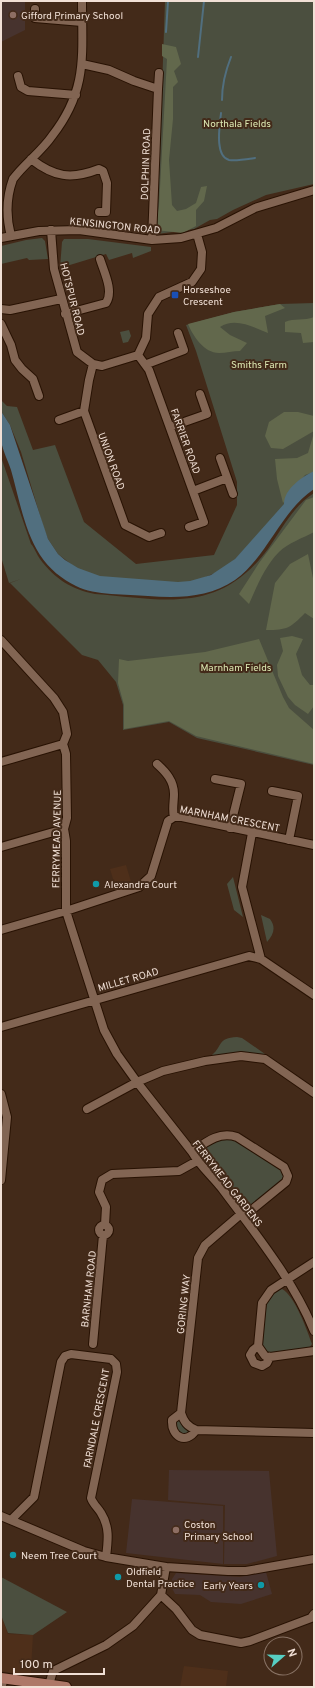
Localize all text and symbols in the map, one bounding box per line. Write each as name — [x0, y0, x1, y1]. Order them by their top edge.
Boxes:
marker: Gifford Primary School — [8, 10, 18, 20]
place label: Gifford Primary School — [21, 10, 123, 23]
park label: Northala Fields — [203, 118, 271, 131]
street label: DOLPHIN ROAD — [139, 128, 154, 200]
street label: KENSINGTON ROAD — [69, 215, 161, 238]
street label: HOTSPUR ROAD — [56, 262, 87, 337]
place label: Horseshoe Crescent — [183, 284, 231, 309]
marker: Horseshoe Crescent — [170, 290, 180, 300]
park label: Smiths Farm — [231, 359, 287, 372]
street label: FARRIER ROAD — [167, 407, 203, 476]
street label: UNION ROAD — [94, 431, 127, 492]
park label: Marnham Fields — [201, 662, 272, 675]
street label: FERRYMEAD AVENUE — [50, 790, 65, 888]
street label: MARNHAM CRESCENT — [178, 803, 281, 836]
marker: Alexandra Court — [91, 879, 101, 889]
place label: Alexandra Court — [104, 879, 177, 892]
street label: MILLET ROAD — [97, 966, 160, 995]
street label: FERRYMEAD GARDENS — [189, 1138, 265, 1230]
street label: BARNHAM ROAD — [79, 1250, 100, 1328]
street label: GORING WAY — [175, 1273, 194, 1335]
street label: FARNDALE CRESCENT — [81, 1367, 114, 1469]
place label: Coston Primary School — [184, 1519, 253, 1544]
marker: Coston Primary School — [171, 1525, 181, 1535]
marker: Neem Tree Court — [8, 1550, 18, 1560]
place label: Neem Tree Court — [21, 1550, 97, 1563]
place label: Oldfield Dental Practice — [126, 1566, 194, 1591]
marker: Oldfield Dental Practice — [113, 1572, 123, 1582]
place label: Early Years — [203, 1580, 253, 1593]
marker: Early Years — [256, 1580, 266, 1590]
north arrow — [263, 1636, 303, 1676]
text: N — [284, 1647, 299, 1659]
scale bar — [14, 1650, 104, 1676]
text: 100 m — [20, 1657, 53, 1673]

